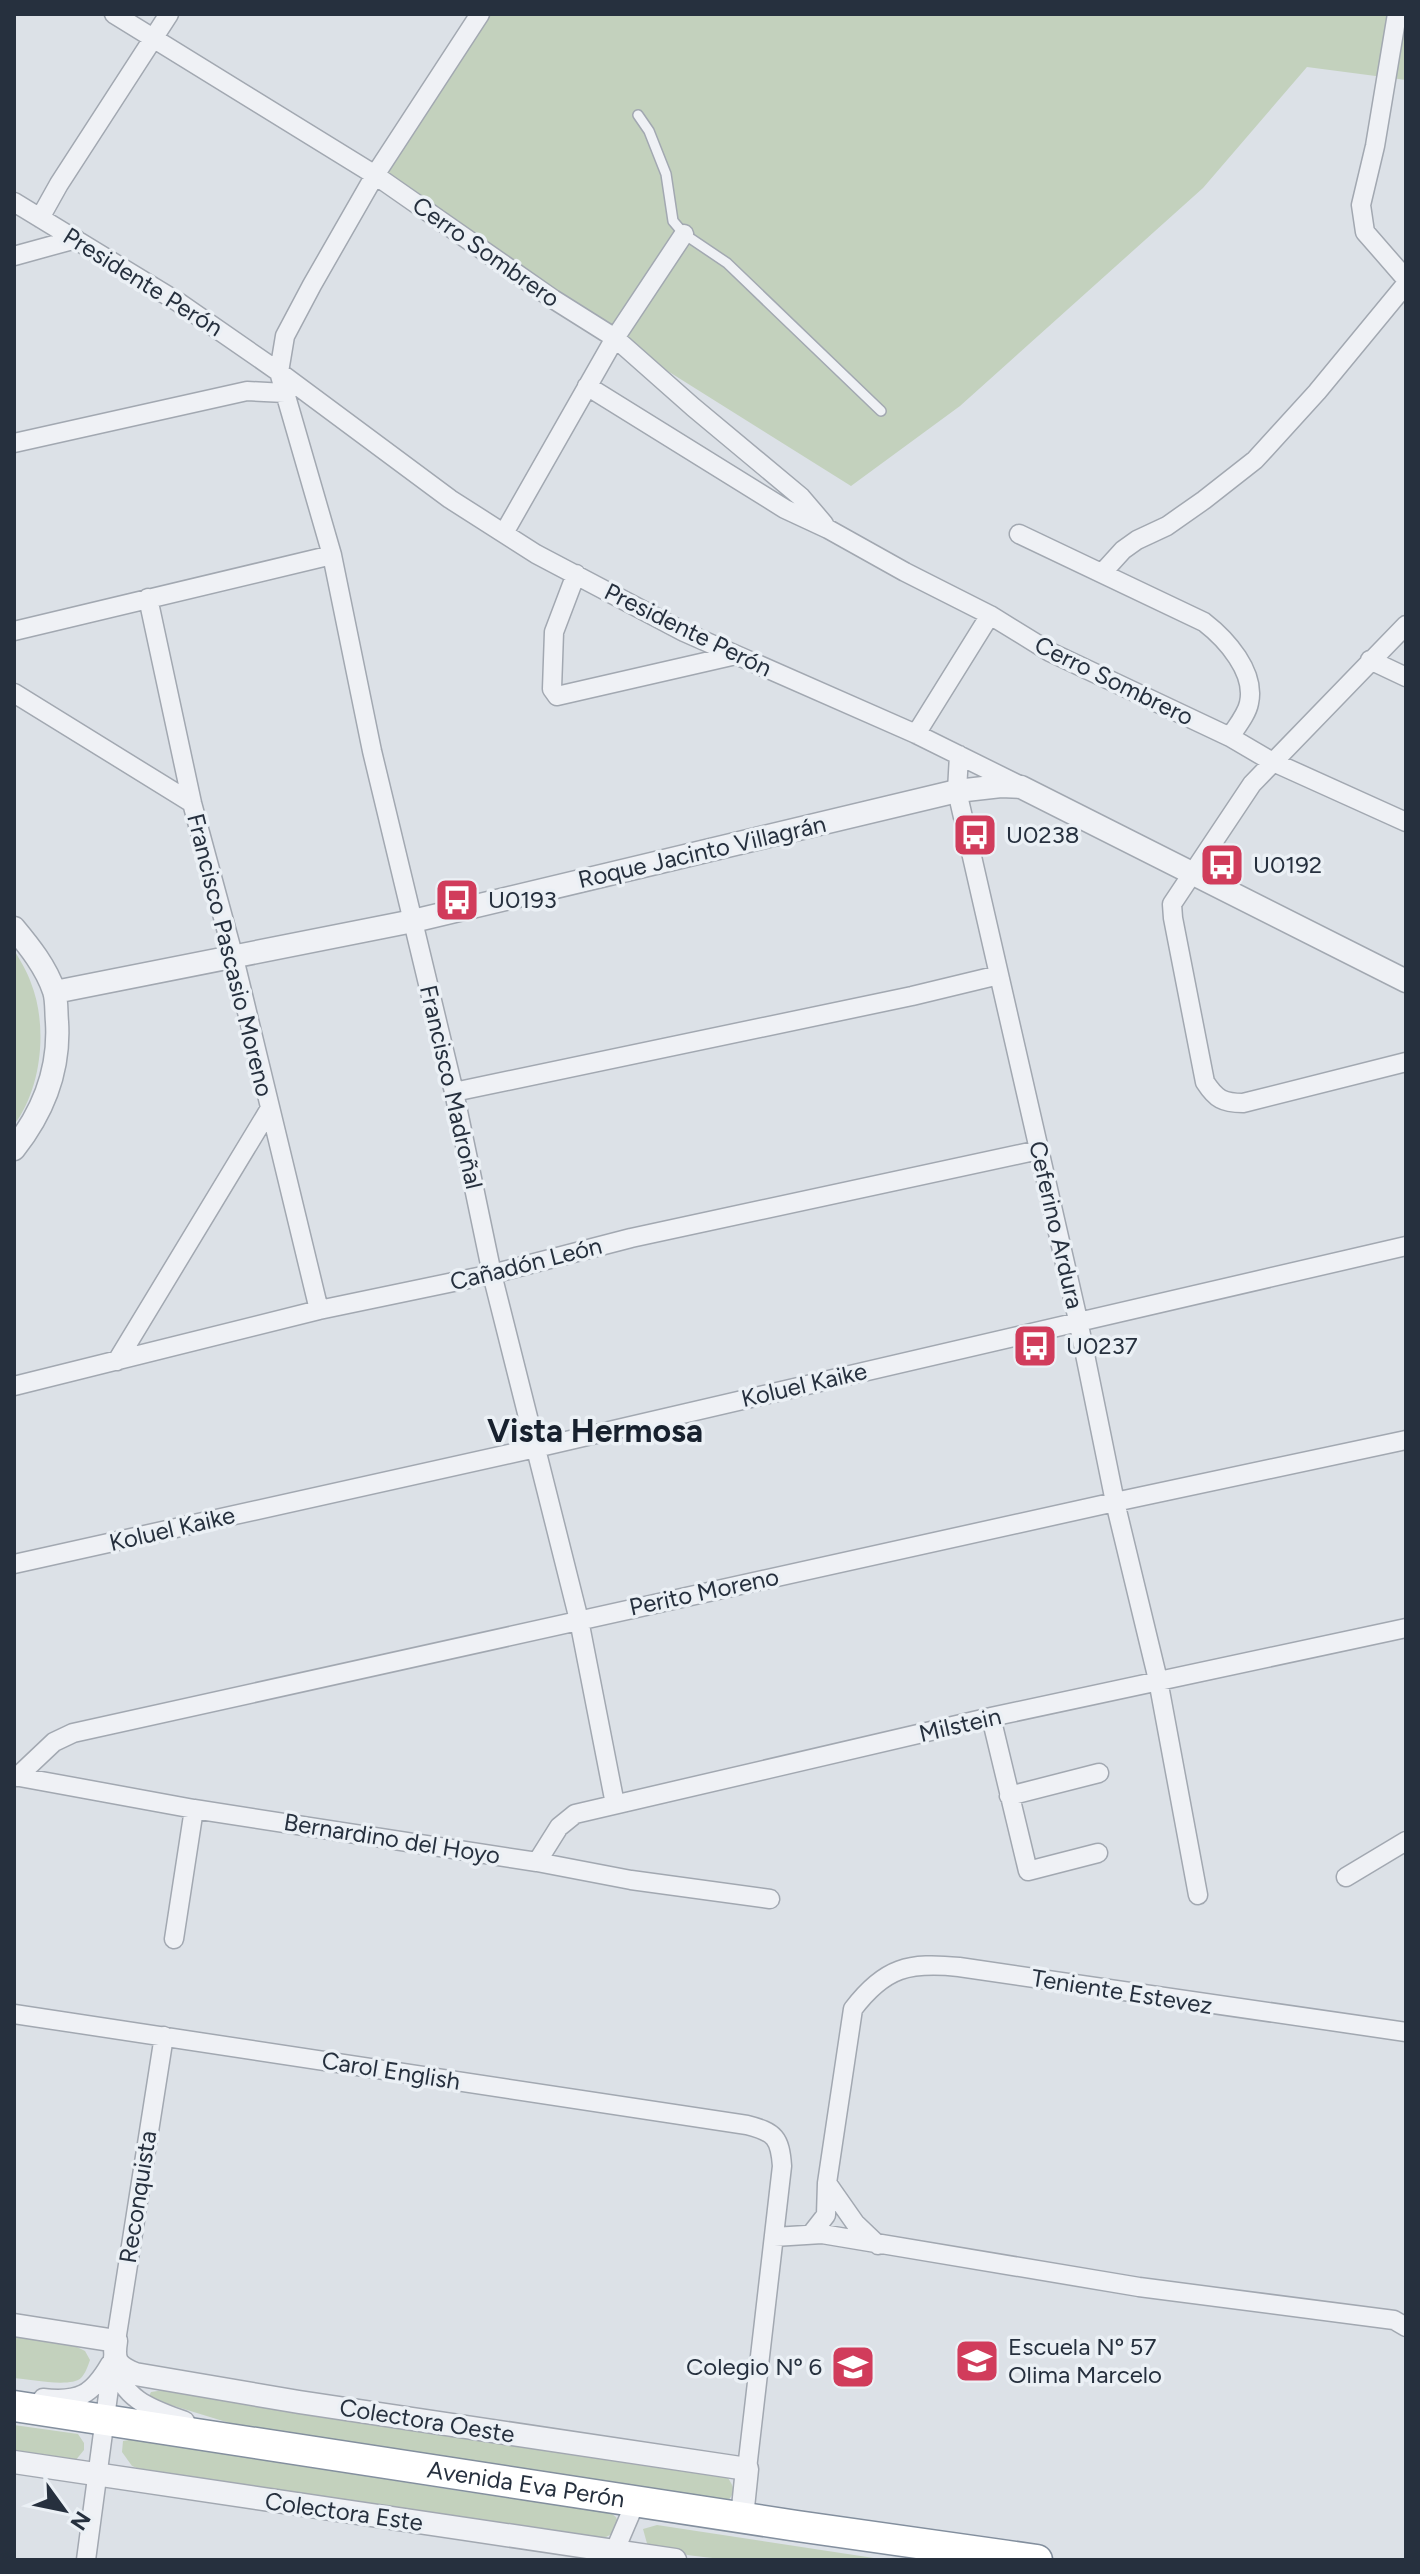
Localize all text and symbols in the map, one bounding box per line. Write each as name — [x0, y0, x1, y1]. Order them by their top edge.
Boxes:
street label: Cerro Sombrero — [407, 190, 565, 313]
street label: Presidente Perón — [58, 221, 228, 342]
street label: Presidente Perón — [600, 577, 777, 683]
street label: Cerro Sombrero — [1030, 630, 1198, 731]
street label: Roque Jacinto Villagrán — [575, 809, 829, 894]
street label: Francisco Pascasio Moreno — [181, 810, 280, 1099]
bus stop icon: U0238 — [951, 811, 999, 859]
place label: U0238 — [1006, 820, 1080, 849]
bus stop icon: U0192 — [1198, 841, 1246, 889]
place label: U0192 — [1253, 850, 1322, 879]
bus stop icon: U0193 — [433, 876, 481, 924]
place label: U0193 — [488, 885, 557, 914]
street label: Francisco Madroñal — [414, 982, 489, 1192]
street label: Ceferino Ardura — [1023, 1138, 1090, 1312]
street label: Cañadón León — [447, 1231, 605, 1296]
bus stop icon: U0237 — [1011, 1322, 1059, 1370]
place label: U0237 — [1066, 1331, 1138, 1360]
street label: Koluel Kaike — [738, 1356, 870, 1413]
district label: Vista Hermosa — [487, 1412, 703, 1450]
street label: Koluel Kaike — [106, 1500, 238, 1557]
street label: Perito Moreno — [627, 1562, 781, 1622]
street label: Milstein — [916, 1701, 1004, 1748]
street label: Bernardino del Hoyo — [282, 1807, 502, 1870]
street label: Teniente Estevez — [1030, 1963, 1215, 2020]
street label: Carol English — [320, 2045, 462, 2096]
street label: Reconquista — [113, 2129, 162, 2265]
place label: Escuela Nº 57 Olima Marcelo — [1008, 2332, 1162, 2389]
school or university icon: Escuela Nº 57 Olima Marcelo — [953, 2337, 1001, 2385]
school or university icon: Colegio Nº 6 — [829, 2343, 877, 2391]
place label: Colegio Nº 6 — [686, 2352, 822, 2381]
street label: Colectora Oeste — [337, 2392, 517, 2449]
street label: Avenida Eva Perón — [425, 2455, 627, 2513]
north arrow — [24, 2470, 104, 2550]
street label: Colectora Este — [263, 2486, 425, 2537]
text: N — [64, 2506, 96, 2535]

